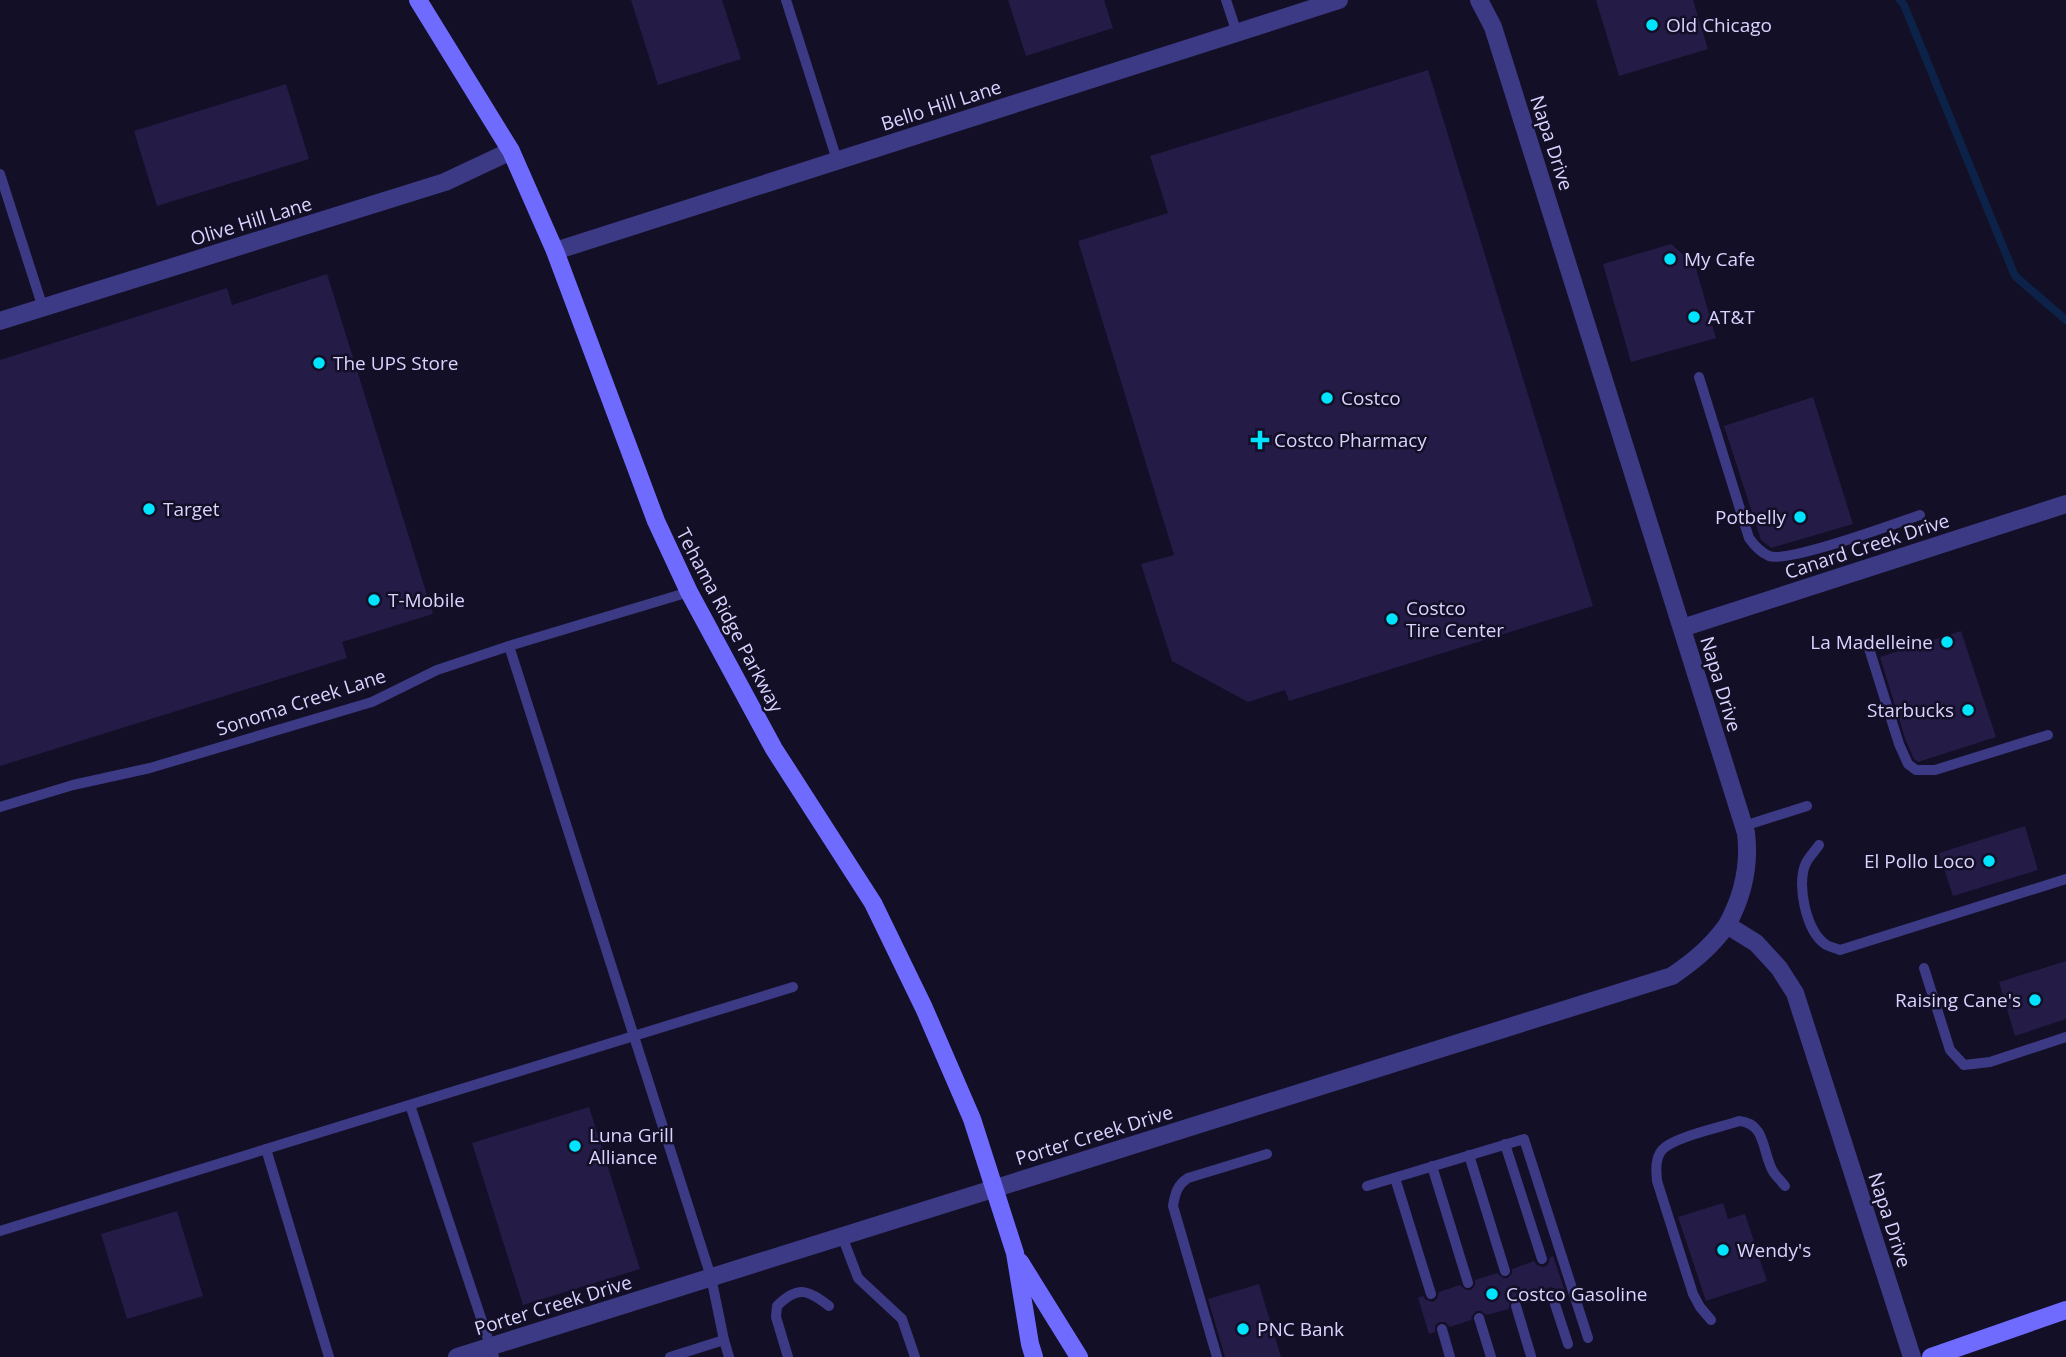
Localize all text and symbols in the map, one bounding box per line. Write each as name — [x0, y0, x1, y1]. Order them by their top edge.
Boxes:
place label: Old Chicago — [1666, 12, 1772, 38]
marker: Old Chicago — [1644, 17, 1660, 33]
street label: Bello Hill Lane — [878, 73, 1004, 137]
street label: Napa Drive — [1524, 92, 1580, 194]
street label: Olive Hill Lane — [187, 190, 315, 252]
place label: My Cafe — [1684, 246, 1755, 272]
marker: My Cafe — [1662, 251, 1678, 267]
place label: AT&T — [1708, 304, 1755, 330]
marker: AT&T — [1686, 309, 1702, 325]
place label: The UPS Store — [333, 350, 458, 376]
marker: The UPS Store — [311, 355, 327, 371]
place label: Costco — [1341, 385, 1401, 411]
marker: Costco — [1319, 390, 1335, 406]
place label: Costco Pharmacy — [1274, 427, 1427, 453]
marker: Costco Pharmacy — [1252, 432, 1268, 448]
place label: Target — [163, 496, 220, 522]
marker: Target — [141, 501, 157, 517]
place label: Potbelly — [1715, 504, 1786, 530]
street label: Canard Creek Drive — [1781, 507, 1953, 585]
marker: Potbelly — [1792, 509, 1808, 525]
street label: Tehama Ridge Parkway — [670, 523, 790, 717]
place label: T-Mobile — [388, 587, 465, 613]
marker: T-Mobile — [366, 592, 382, 608]
place label: Costco Tire Center — [1406, 595, 1504, 643]
marker: Costco Tire Center — [1384, 611, 1400, 627]
place label: La Madelleine — [1810, 629, 1933, 655]
street label: Napa Drive — [1694, 633, 1748, 735]
marker: La Madelleine — [1939, 634, 1955, 650]
street label: Sonoma Creek Lane — [213, 662, 389, 742]
place label: Starbucks — [1867, 697, 1954, 723]
marker: Starbucks — [1960, 702, 1976, 718]
place label: El Pollo Loco — [1864, 848, 1975, 874]
marker: El Pollo Loco — [1981, 853, 1997, 869]
place label: Raising Cane's — [1895, 987, 2021, 1013]
marker: Raising Cane's — [2027, 992, 2043, 1008]
street label: Porter Creek Drive — [1012, 1099, 1176, 1171]
place label: Luna Grill Alliance — [589, 1122, 674, 1170]
marker: Luna Grill Alliance — [567, 1138, 583, 1154]
street label: Napa Drive — [1862, 1169, 1918, 1271]
place label: Wendy's — [1737, 1237, 1811, 1263]
marker: Wendy's — [1715, 1242, 1731, 1258]
street label: Porter Creek Drive — [471, 1269, 635, 1341]
place label: Costco Gasoline — [1506, 1281, 1647, 1307]
marker: Costco Gasoline — [1484, 1286, 1500, 1302]
place label: PNC Bank — [1257, 1316, 1344, 1342]
marker: PNC Bank — [1235, 1321, 1251, 1337]

